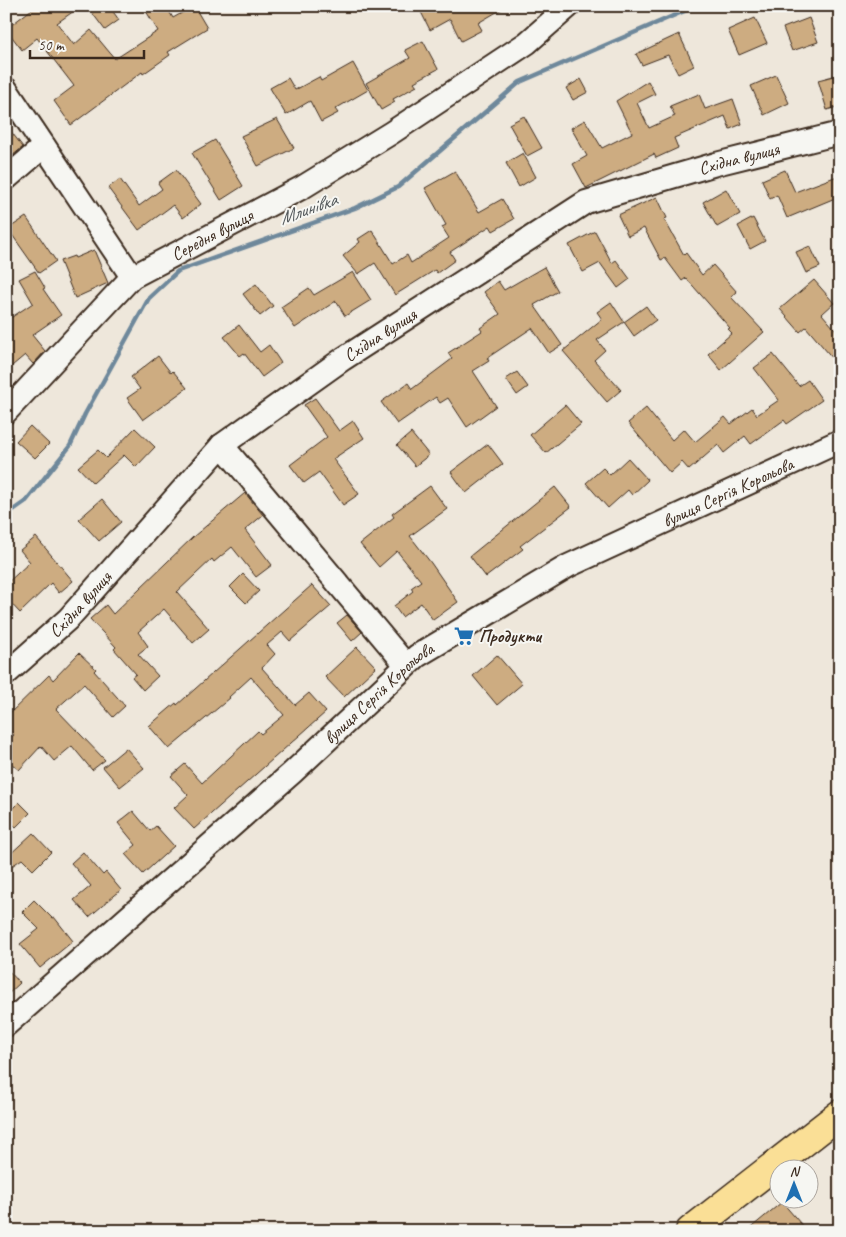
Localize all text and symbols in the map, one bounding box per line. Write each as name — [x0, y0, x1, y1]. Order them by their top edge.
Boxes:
scale bar — [30, 28, 144, 60]
text: 50 m — [38, 36, 65, 55]
street label: Східна вулиця — [696, 137, 783, 180]
water label: Млинівка — [276, 187, 342, 230]
street label: Середня вулиця — [167, 204, 258, 265]
street label: Східна вулиця — [340, 303, 422, 367]
street label: вулиця Сергія Корольова — [659, 452, 798, 532]
street label: Східна вулиця — [44, 565, 117, 642]
supermarket icon: Продукти — [453, 625, 475, 647]
place label: Продукти — [479, 625, 543, 647]
street label: вулиця Сергія Корольова — [319, 637, 439, 749]
north arrow — [768, 1160, 818, 1210]
text: N — [790, 1163, 801, 1180]

